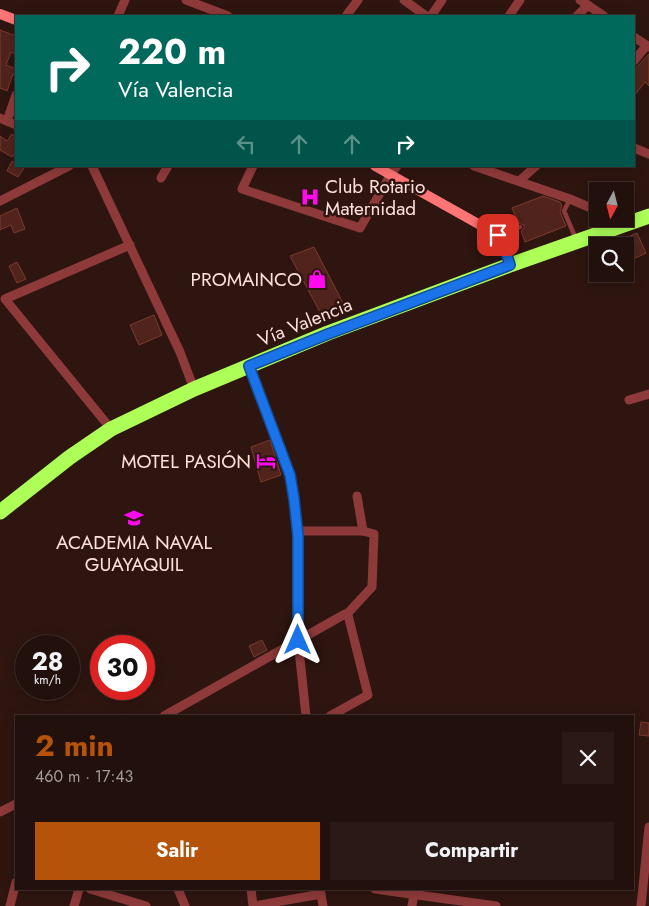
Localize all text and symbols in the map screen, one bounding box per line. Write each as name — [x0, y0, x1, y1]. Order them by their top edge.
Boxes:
text: 220 m — [118, 27, 226, 77]
icon: right — [35, 35, 100, 100]
text: Vía Valencia — [118, 73, 233, 105]
icon: left — [232, 130, 260, 158]
icon: ahead — [285, 130, 313, 158]
icon: ahead — [338, 130, 366, 158]
icon: right — [391, 130, 419, 158]
place label: Club Rotario Maternidad — [325, 173, 425, 222]
north arrow — [589, 182, 634, 228]
map controls — [589, 182, 634, 282]
hospital icon: Club Rotario Maternidad — [299, 186, 321, 208]
pin — [477, 214, 519, 256]
icon: arrive — [484, 221, 512, 249]
button: search — [589, 237, 634, 282]
place label: PROMAINCO — [191, 266, 302, 293]
shop icon: PROMAINCO — [306, 268, 328, 290]
street label: Vía Valencia — [254, 291, 356, 353]
place label: MOTEL PASIÓN — [121, 448, 251, 475]
hotel icon: MOTEL PASIÓN — [255, 450, 277, 472]
school or university icon: ACADEMIA NAVAL GUAYAQUIL — [123, 507, 145, 529]
place label: ACADEMIA NAVAL GUAYAQUIL — [56, 529, 212, 578]
position arrow — [271, 613, 323, 665]
speed limit sign: 30 — [90, 635, 155, 700]
text: 28 — [31, 643, 64, 679]
text: km/h — [34, 671, 61, 689]
text: 2 min — [35, 724, 114, 767]
button: close — [562, 732, 614, 784]
text: 460 m · 17:43 — [35, 765, 133, 788]
button: Salir — [35, 822, 320, 880]
button: Compartir — [330, 822, 614, 880]

